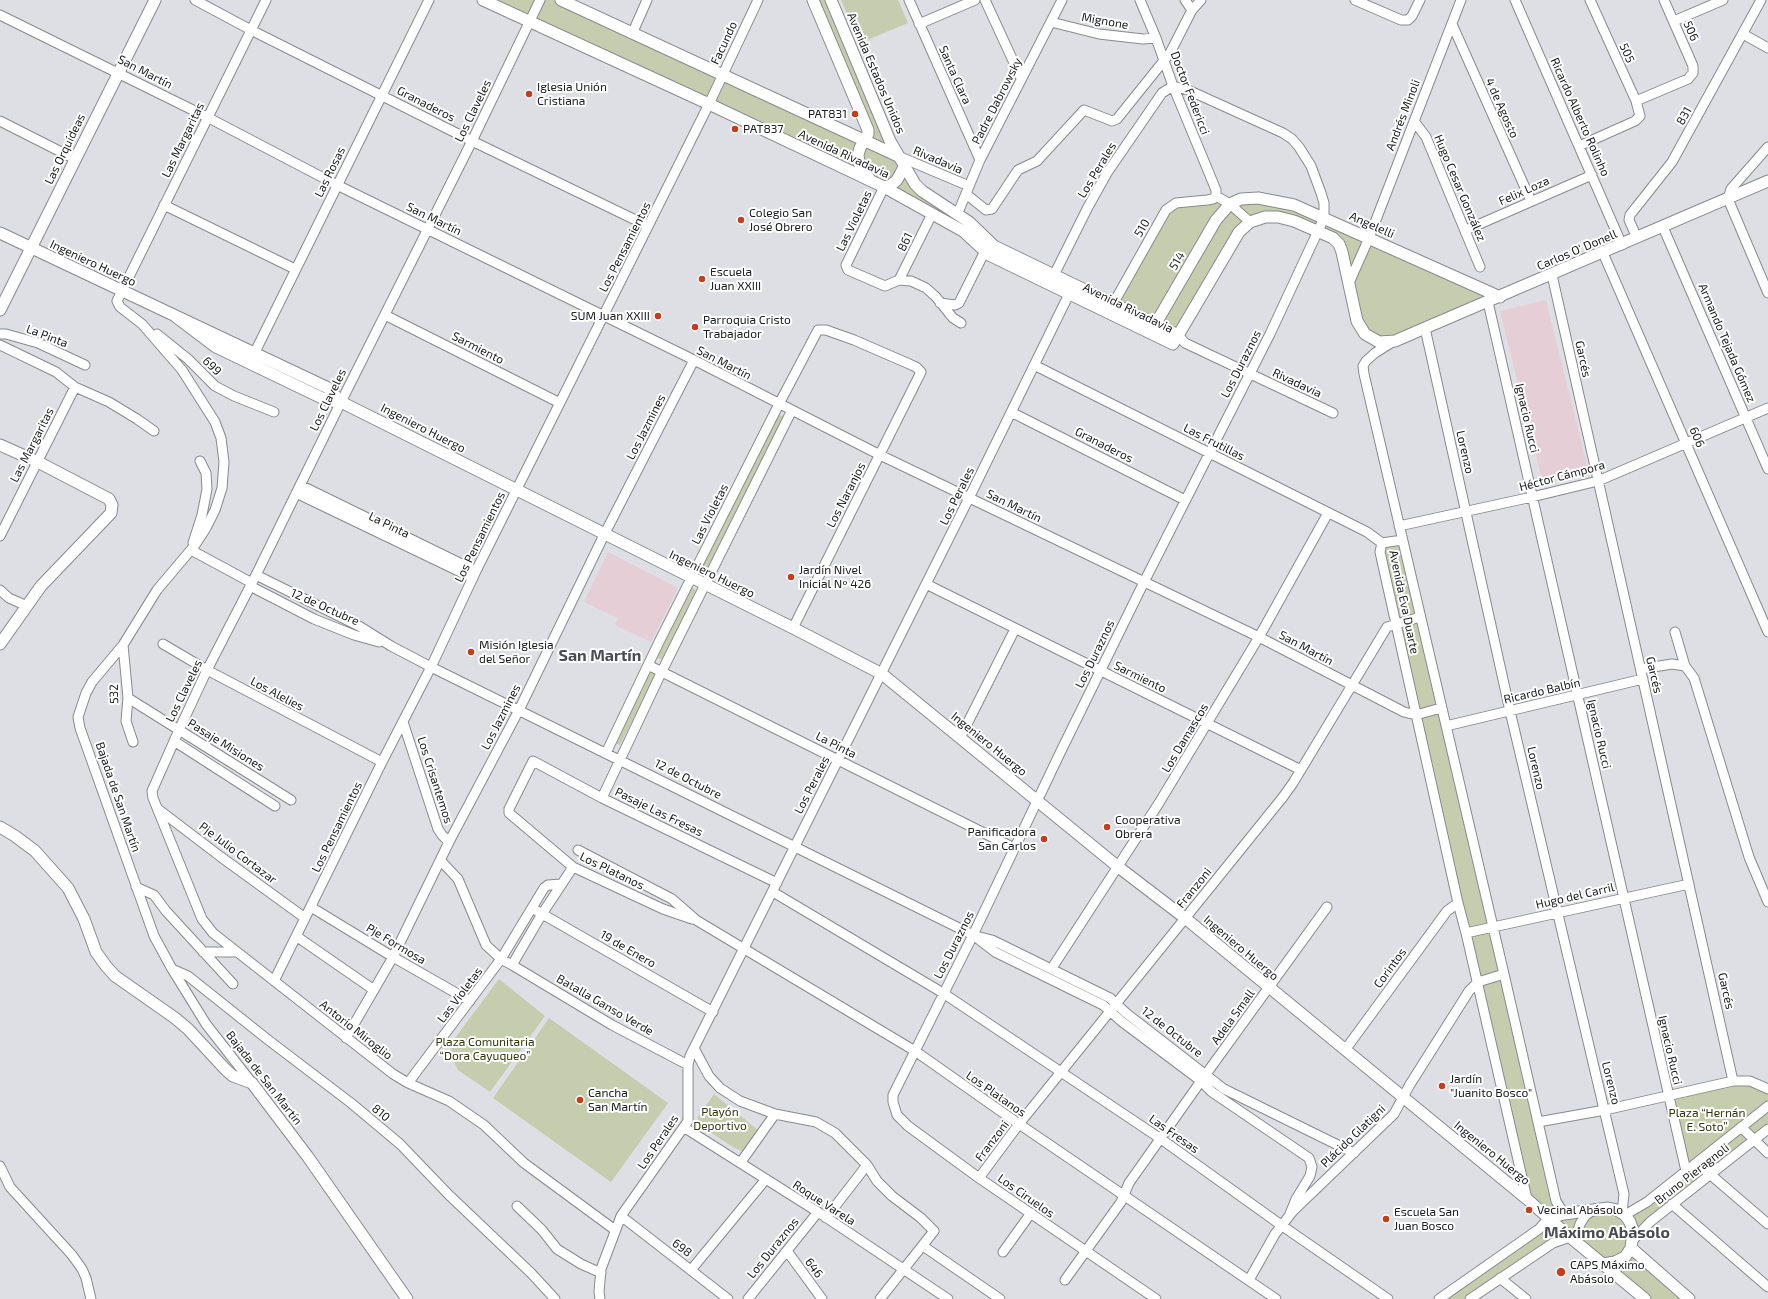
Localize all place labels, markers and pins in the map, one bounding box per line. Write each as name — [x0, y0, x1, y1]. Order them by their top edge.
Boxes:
place label: Iglesia Unión Cristiana — [537, 80, 607, 108]
marker: Iglesia Unión Cristiana — [524, 89, 534, 99]
place label: PAT831 — [808, 107, 847, 121]
marker: PAT831 — [850, 109, 860, 119]
place label: PAT837 — [743, 122, 783, 136]
marker: PAT837 — [730, 124, 740, 134]
place label: Colegio San José Obrero — [749, 206, 813, 234]
marker: Colegio San José Obrero — [736, 215, 746, 225]
place label: Escuela Juan XXIII — [710, 265, 761, 293]
marker: Escuela Juan XXIII — [697, 274, 707, 284]
place label: SUM Juan XXIII — [571, 309, 650, 323]
marker: SUM Juan XXIII — [653, 311, 663, 321]
place label: Parroquia Cristo Trabajador — [703, 313, 791, 341]
marker: Parroquia Cristo Trabajador — [690, 322, 700, 332]
place label: Jardín Nivel Inicial Nº 426 — [799, 563, 871, 591]
marker: Jardín Nivel Inicial Nº 426 — [786, 572, 796, 582]
place label: Misión Iglesia del Señor — [479, 638, 554, 666]
marker: Misión Iglesia del Señor — [466, 647, 476, 657]
place label: Cooperativa Obrera — [1115, 813, 1181, 841]
marker: Cooperativa Obrera — [1102, 822, 1112, 832]
place label: Panificadora San Carlos — [968, 825, 1036, 853]
marker: Panificadora San Carlos — [1039, 834, 1049, 844]
place label: Jardín "Juanito Bosco" — [1450, 1072, 1532, 1100]
marker: Jardín "Juanito Bosco" — [1437, 1081, 1447, 1091]
place label: Cancha San Martín — [588, 1086, 647, 1114]
marker: Cancha San Martín — [575, 1095, 585, 1105]
place label: Vecinal Abásolo — [1537, 1203, 1623, 1217]
place label: Escuela San Juan Bosco — [1394, 1205, 1459, 1233]
marker: Vecinal Abásolo — [1524, 1205, 1534, 1215]
marker: Escuela San Juan Bosco — [1381, 1214, 1391, 1224]
place label: CAPS Máximo Abásolo — [1570, 1258, 1645, 1286]
marker: CAPS Máximo Abásolo — [1555, 1266, 1567, 1278]

